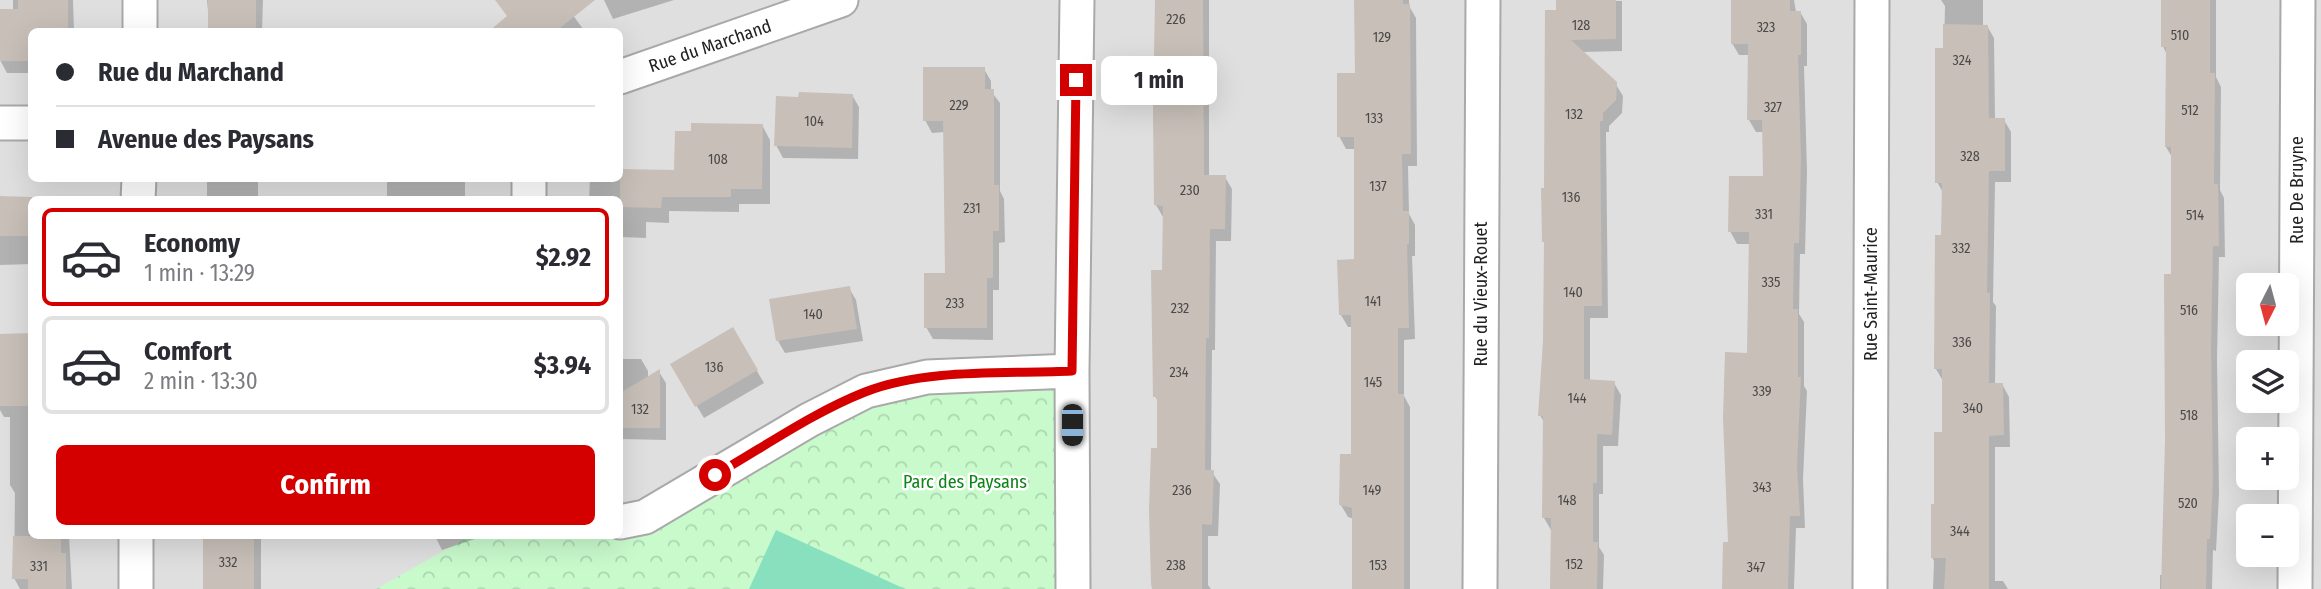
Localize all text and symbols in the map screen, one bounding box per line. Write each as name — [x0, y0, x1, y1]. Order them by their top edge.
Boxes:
house number: 226 — [1166, 11, 1186, 28]
street label: Rue du Marchand — [646, 15, 774, 77]
house number: 128 — [1572, 17, 1590, 34]
house number: 323 — [1757, 19, 1775, 36]
house number: 510 — [2171, 27, 2189, 44]
house number: 129 — [1373, 29, 1391, 46]
house number: 324 — [1953, 52, 1972, 69]
callout: 1 min — [1100, 56, 1216, 104]
text: Rue du Marchand — [98, 57, 284, 88]
route end — [1060, 64, 1092, 96]
text: 1 min — [1134, 66, 1184, 94]
house number: 229 — [949, 97, 969, 114]
house number: 327 — [1764, 99, 1782, 116]
house number: 512 — [2181, 102, 2199, 119]
house number: 132 — [1565, 106, 1583, 123]
house number: 133 — [1365, 110, 1383, 127]
house number: 104 — [804, 113, 824, 130]
text: Avenue des Paysans — [98, 124, 314, 155]
street label: Rue De Bruyne — [2286, 136, 2308, 244]
house number: 328 — [1960, 148, 1980, 165]
house number: 108 — [708, 151, 728, 168]
house number: 137 — [1369, 178, 1387, 195]
house number: 230 — [1180, 182, 1200, 199]
house number: 136 — [1562, 189, 1580, 206]
house number: 231 — [963, 200, 981, 217]
house number: 331 — [1755, 206, 1773, 223]
house number: 514 — [2186, 207, 2204, 224]
street label: Rue du Vieux-Rouet — [1470, 222, 1492, 366]
icon: car — [60, 226, 123, 289]
street label: Rue Saint-Maurice — [1860, 227, 1882, 361]
text: Economy — [144, 228, 240, 259]
house number: 332 — [1952, 240, 1970, 257]
text: $2.92 — [536, 242, 591, 273]
text: 1 min · 13:29 — [144, 259, 255, 287]
north arrow — [2236, 273, 2300, 336]
map controls — [2236, 273, 2299, 567]
house number: 335 — [1761, 274, 1781, 291]
house number: 140 — [1563, 284, 1583, 301]
house number: 141 — [1365, 293, 1381, 310]
house number: 233 — [946, 295, 964, 312]
house number: 232 — [1171, 300, 1189, 317]
house number: 516 — [2180, 302, 2198, 319]
house number: 140 — [803, 306, 823, 323]
icon: car — [60, 334, 123, 397]
house number: 336 — [1952, 334, 1972, 351]
text: Comfort — [144, 336, 232, 367]
text: $3.94 — [534, 350, 591, 381]
button: layers — [2236, 350, 2299, 413]
house number: 136 — [705, 359, 723, 376]
house number: 234 — [1169, 364, 1189, 381]
text: 2 min · 13:30 — [144, 367, 258, 395]
house number: 145 — [1364, 374, 1382, 391]
house number: 339 — [1752, 383, 1772, 400]
house number: 144 — [1567, 390, 1587, 407]
house number: 340 — [1963, 400, 1983, 417]
house number: 132 — [631, 401, 649, 418]
car — [1062, 404, 1083, 446]
house number: 518 — [2180, 407, 2198, 424]
button: + — [2236, 427, 2299, 490]
button: Confirm — [56, 445, 595, 525]
route start — [699, 459, 731, 491]
park label: Parc des Paysans — [903, 471, 1027, 493]
house number: 343 — [1752, 479, 1772, 496]
house number: 236 — [1172, 482, 1192, 499]
house number: 149 — [1363, 482, 1382, 499]
house number: 148 — [1557, 492, 1577, 509]
house number: 520 — [2178, 495, 2198, 512]
button: − — [2236, 504, 2299, 567]
house number: 344 — [1950, 523, 1970, 540]
house number: 332 — [219, 554, 237, 571]
house number: 152 — [1565, 556, 1583, 573]
house number: 238 — [1166, 557, 1186, 574]
house number: 153 — [1369, 557, 1387, 574]
house number: 331 — [30, 558, 48, 575]
house number: 347 — [1747, 559, 1766, 576]

